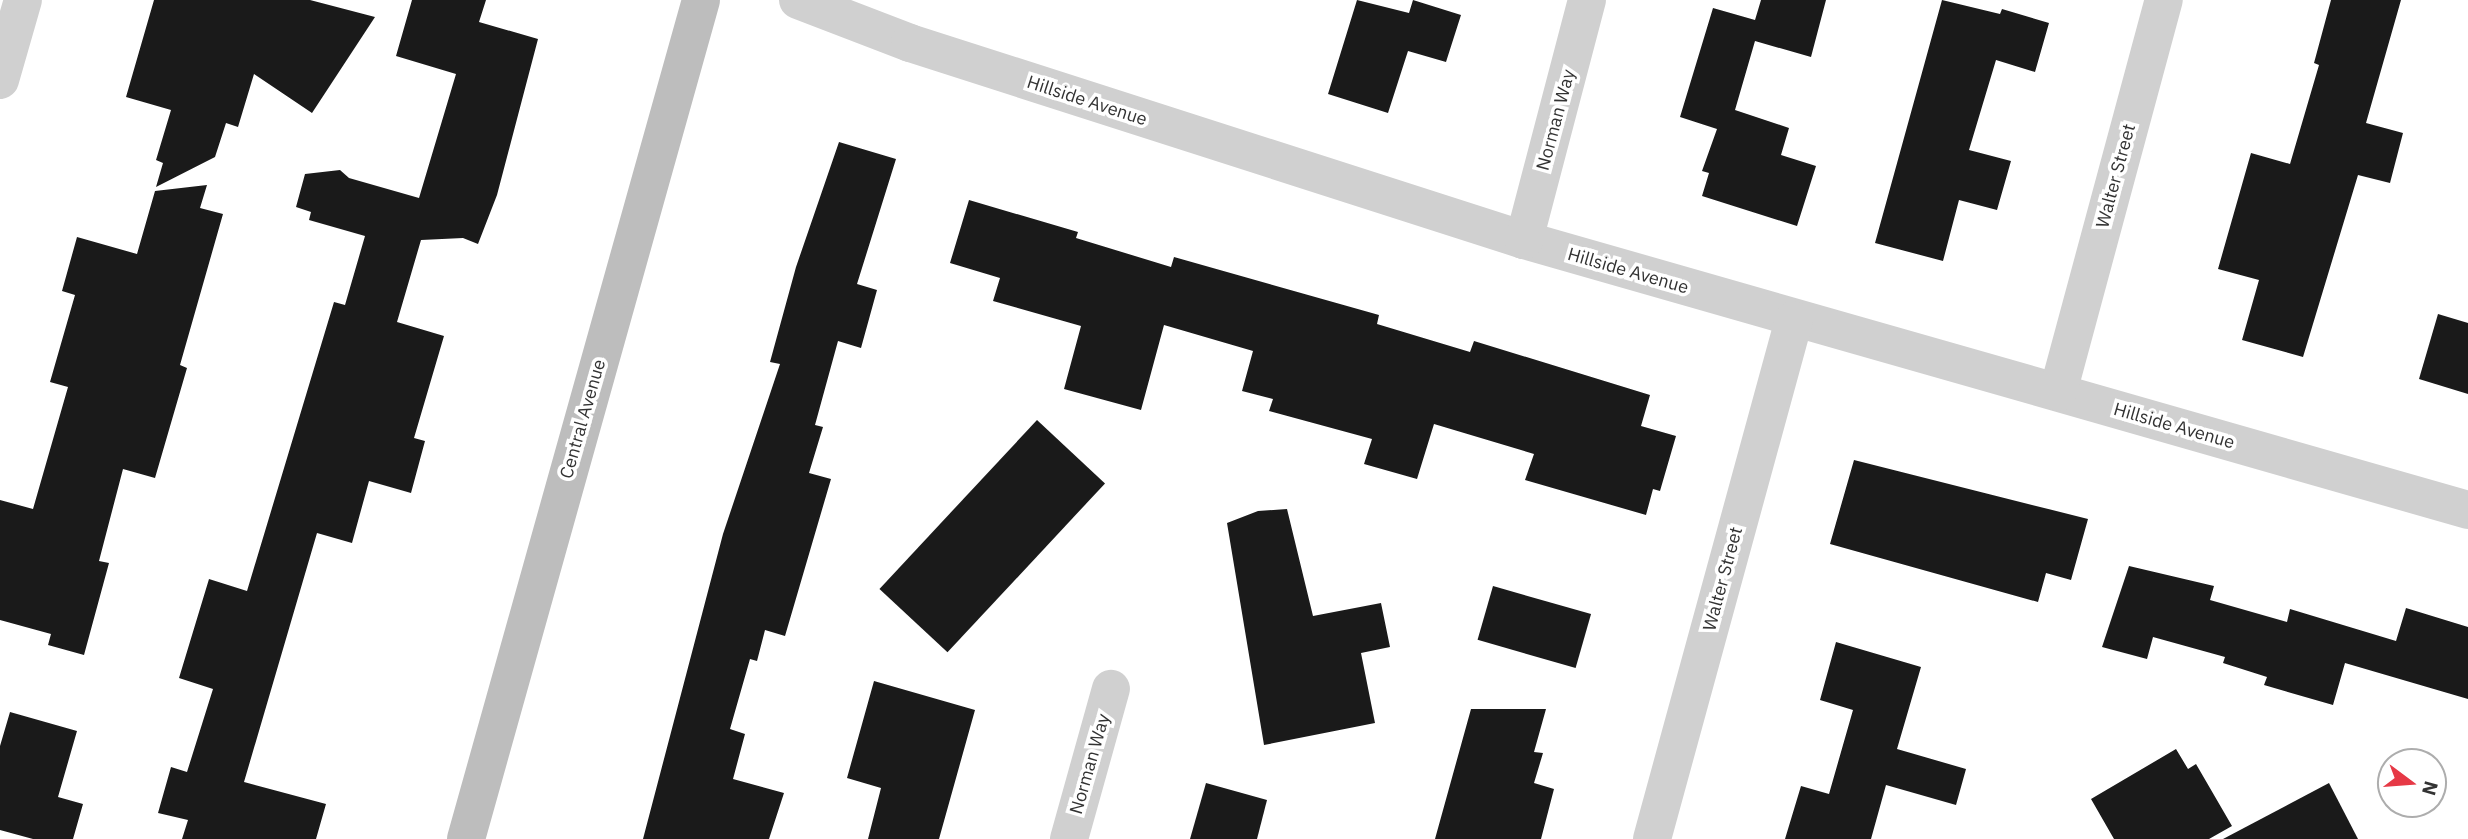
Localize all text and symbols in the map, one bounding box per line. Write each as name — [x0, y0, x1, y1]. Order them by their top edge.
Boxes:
street label: Norman Way — [1532, 67, 1580, 173]
street label: Hillside Avenue — [1024, 71, 1150, 131]
street label: Walter Street — [2092, 122, 2140, 230]
street label: Hillside Avenue — [1565, 243, 1691, 299]
street label: Central Avenue — [556, 357, 610, 481]
street label: Hillside Avenue — [2111, 398, 2237, 454]
street label: Walter Street — [1699, 525, 1747, 633]
street label: Norman Way — [1065, 711, 1115, 817]
north arrow — [2377, 748, 2447, 818]
text: N — [2417, 778, 2444, 798]

